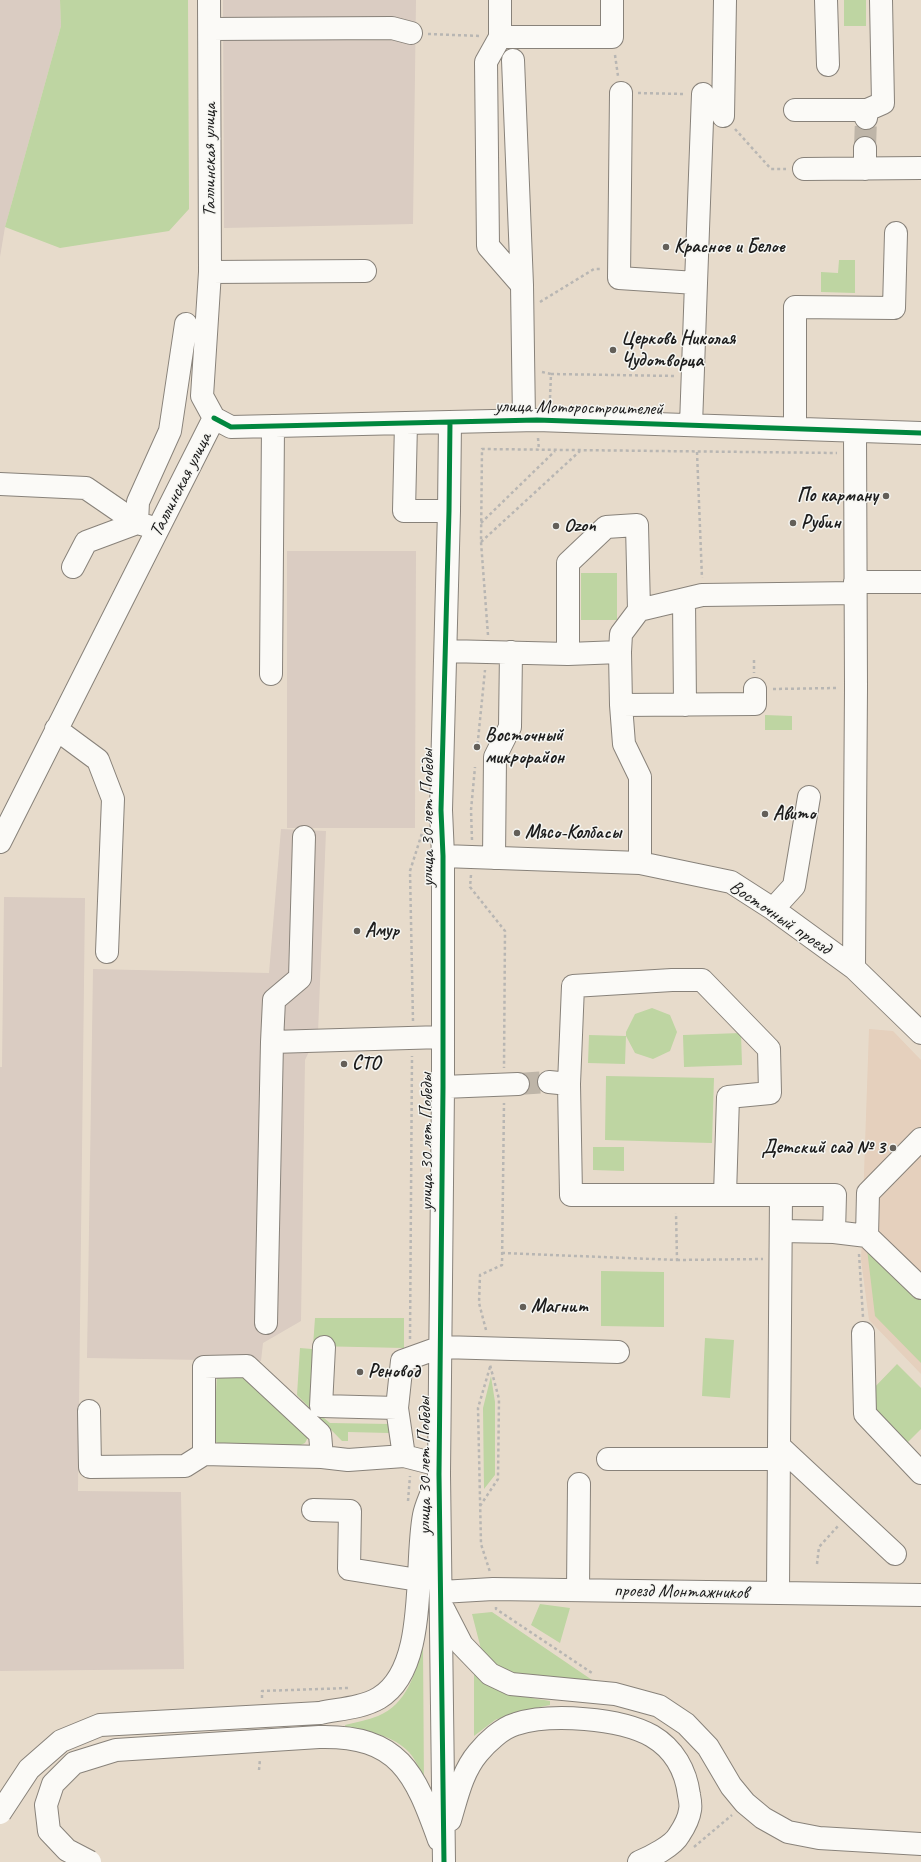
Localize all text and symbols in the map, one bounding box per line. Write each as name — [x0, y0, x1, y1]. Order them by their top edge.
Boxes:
street label: Таллинская улица — [199, 103, 221, 217]
place label: Красное и Белое — [674, 236, 785, 258]
marker: Красное и Белое — [661, 242, 671, 252]
place label: Церковь Николая Чудотворца — [621, 328, 735, 372]
marker: Церковь Николая Чудотворца — [608, 345, 618, 355]
street label: улица Моторостроителей — [495, 395, 663, 421]
street label: Таллинская улица — [145, 429, 217, 541]
place label: По карману — [797, 485, 878, 507]
marker: По карману — [881, 491, 891, 501]
place label: Рубин — [801, 512, 841, 534]
place label: Ozon — [564, 515, 596, 537]
marker: Рубин — [788, 518, 798, 528]
marker: Ozon — [551, 521, 561, 531]
place label: Восточный микрорайон — [485, 725, 564, 769]
marker: Восточный микрорайон — [472, 742, 482, 752]
street label: улица 30 лет Победы — [417, 749, 439, 887]
place label: Авито — [773, 803, 815, 825]
marker: Авито — [760, 809, 770, 819]
place label: Мясо-Колбасы — [525, 822, 621, 844]
marker: Мясо-Колбасы — [512, 828, 522, 838]
street label: Восточный проезд — [725, 876, 835, 960]
place label: Амур — [365, 920, 399, 942]
marker: Амур — [352, 926, 362, 936]
place label: СТО — [352, 1053, 380, 1075]
marker: СТО — [339, 1059, 349, 1069]
street label: улица 30 лет Победы — [416, 1073, 438, 1211]
place label: Детский сад № 3 — [761, 1137, 885, 1159]
marker: Детский сад № 3 — [888, 1143, 898, 1153]
place label: Магнит — [531, 1296, 588, 1318]
marker: Магнит — [518, 1302, 528, 1312]
place label: Реновод — [368, 1361, 420, 1383]
marker: Реновод — [355, 1367, 365, 1377]
street label: улица 30 лет Победы — [414, 1397, 436, 1535]
street label: проезд Монтажников — [614, 1579, 748, 1605]

